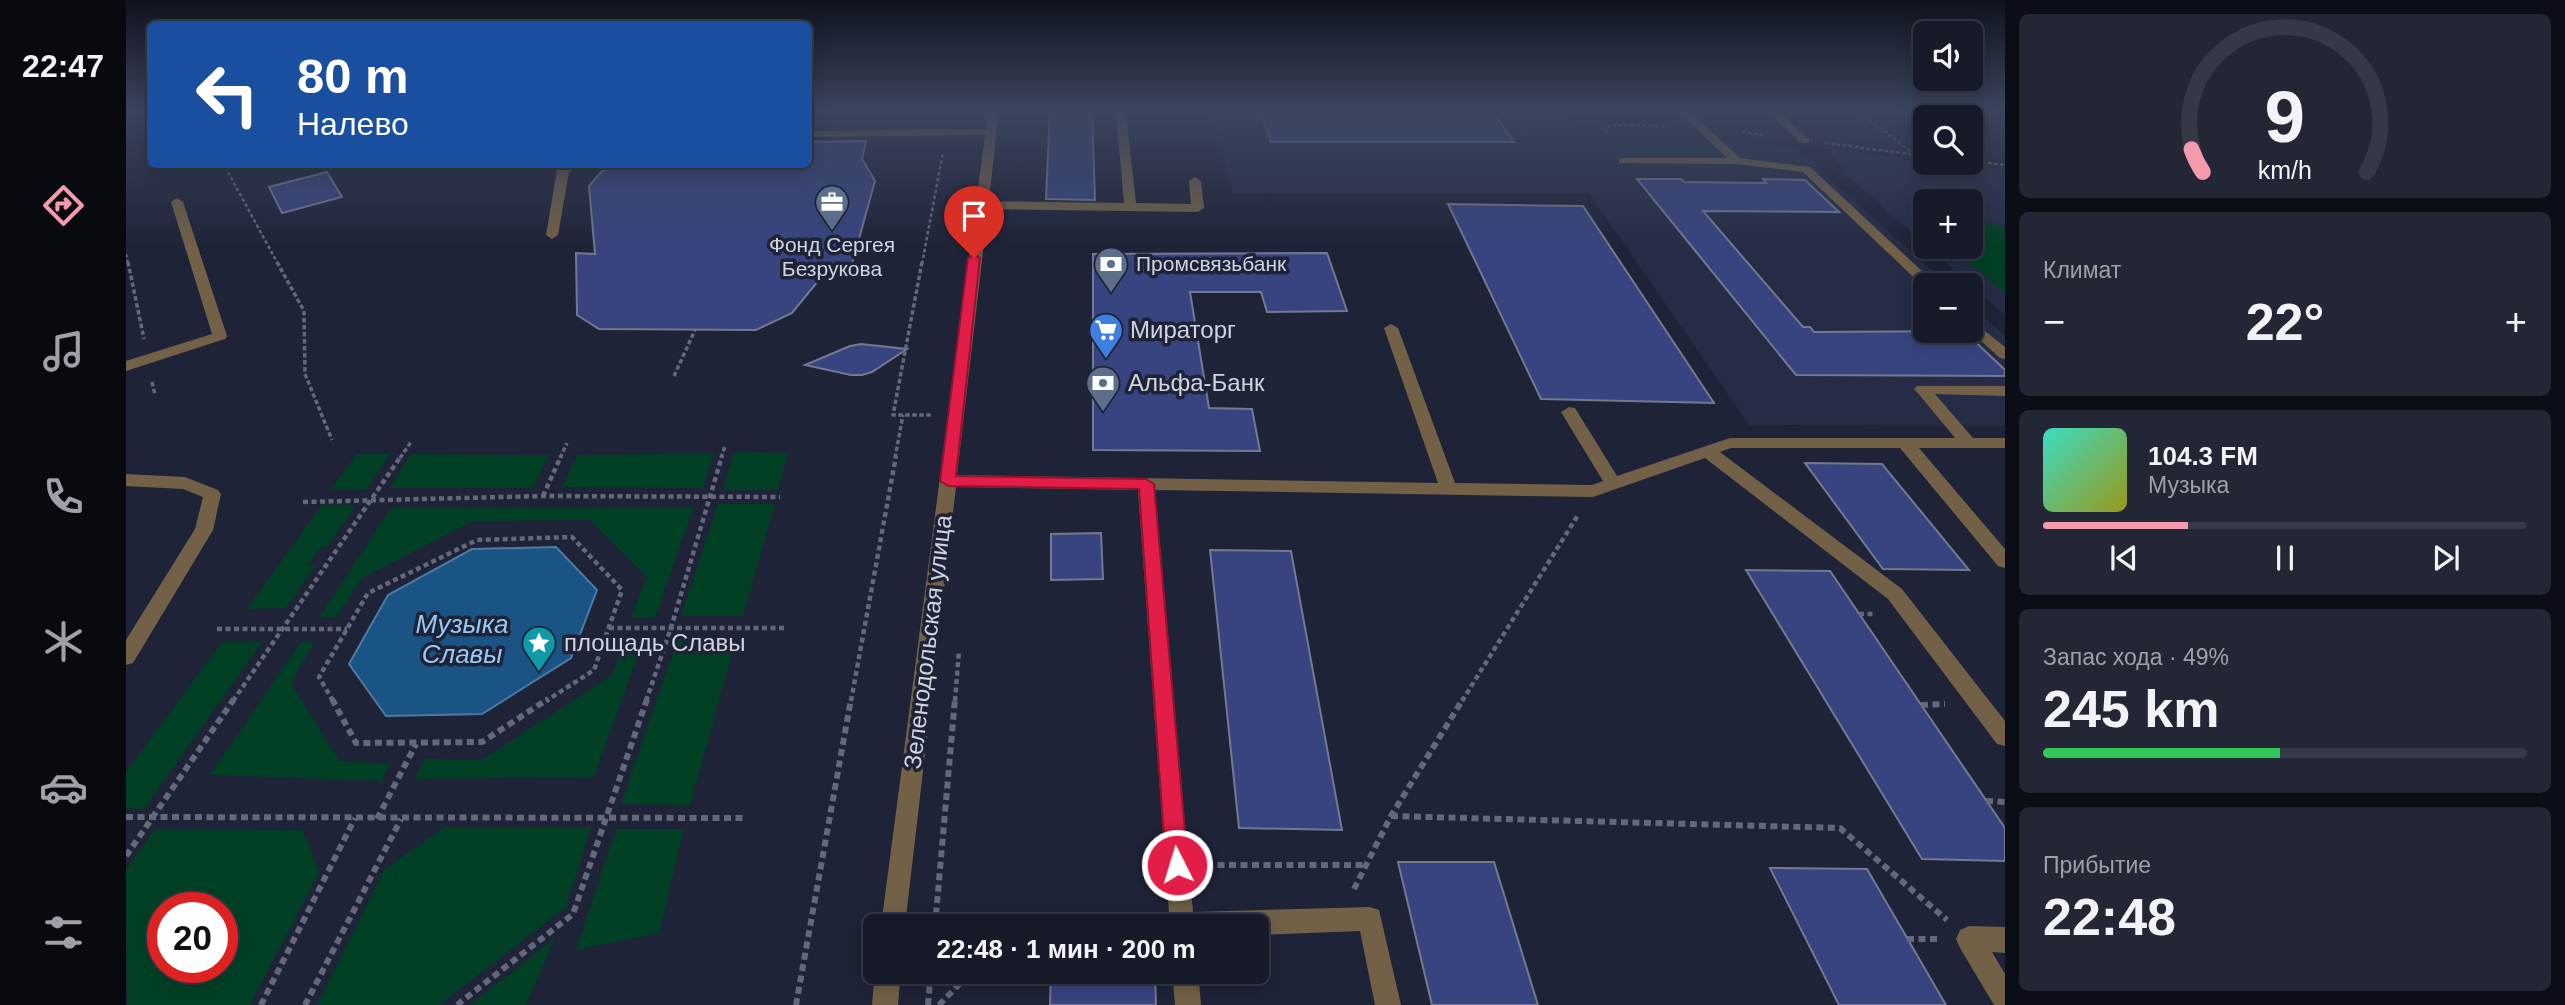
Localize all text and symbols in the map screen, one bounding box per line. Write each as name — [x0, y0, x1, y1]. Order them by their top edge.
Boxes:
map controls — [1913, 21, 1983, 343]
button: sound — [1913, 21, 1983, 91]
text: 22:47 — [22, 48, 104, 84]
icon: left — [182, 49, 273, 140]
text: 80 m — [297, 49, 409, 103]
text: 9 — [2265, 76, 2305, 157]
button: search — [1913, 105, 1983, 175]
text: Налево — [297, 106, 409, 142]
text: km/h — [2258, 156, 2312, 184]
icon: directions — [39, 181, 88, 230]
office icon: Фонд Сергея Безрукова — [813, 183, 851, 232]
pin — [944, 186, 1004, 258]
button: + — [1913, 189, 1983, 259]
icon: arrive — [955, 197, 993, 235]
place label: Фонд Сергея Безрукова — [769, 233, 895, 280]
bank icon: Промсвязьбанк — [1092, 245, 1130, 294]
place label: Промсвязьбанк — [1136, 252, 1287, 275]
text: Климат — [2043, 257, 2121, 283]
button: − — [1913, 273, 1983, 343]
text: 22° — [2246, 293, 2324, 351]
text: − — [2043, 301, 2065, 343]
text: + — [2505, 301, 2527, 343]
supermarket icon: Мираторг — [1087, 311, 1125, 360]
place label: Мираторг — [1130, 316, 1236, 343]
icon: music — [39, 327, 88, 376]
bank icon: Альфа-Банк — [1084, 364, 1122, 413]
place label: Альфа-Банк — [1128, 369, 1265, 396]
text: 104.3 FM — [2148, 441, 2258, 471]
icon: phone — [39, 472, 88, 521]
text: Музыка — [2148, 472, 2229, 498]
street label: Зеленодольская улица — [899, 513, 957, 771]
icon: previous — [2105, 539, 2143, 577]
icon: pause — [2266, 539, 2304, 577]
icon: next — [2427, 539, 2465, 577]
water label: Музыка Славы — [416, 609, 508, 669]
icon: climate — [39, 617, 88, 666]
place icon: площадь Славы — [520, 624, 558, 673]
place label: площадь Славы — [564, 629, 746, 656]
text: Запас хода · 49% — [2043, 644, 2229, 670]
text: 245 km — [2043, 680, 2219, 738]
icon: car — [39, 763, 88, 812]
position arrow — [1140, 828, 1214, 902]
text: Прибытие — [2043, 852, 2151, 878]
text: 22:48 — [2043, 888, 2176, 946]
speed limit sign: 20 — [147, 892, 238, 983]
icon: filters — [39, 908, 88, 957]
text: 22:48 · 1 мин · 200 m — [936, 934, 1196, 964]

